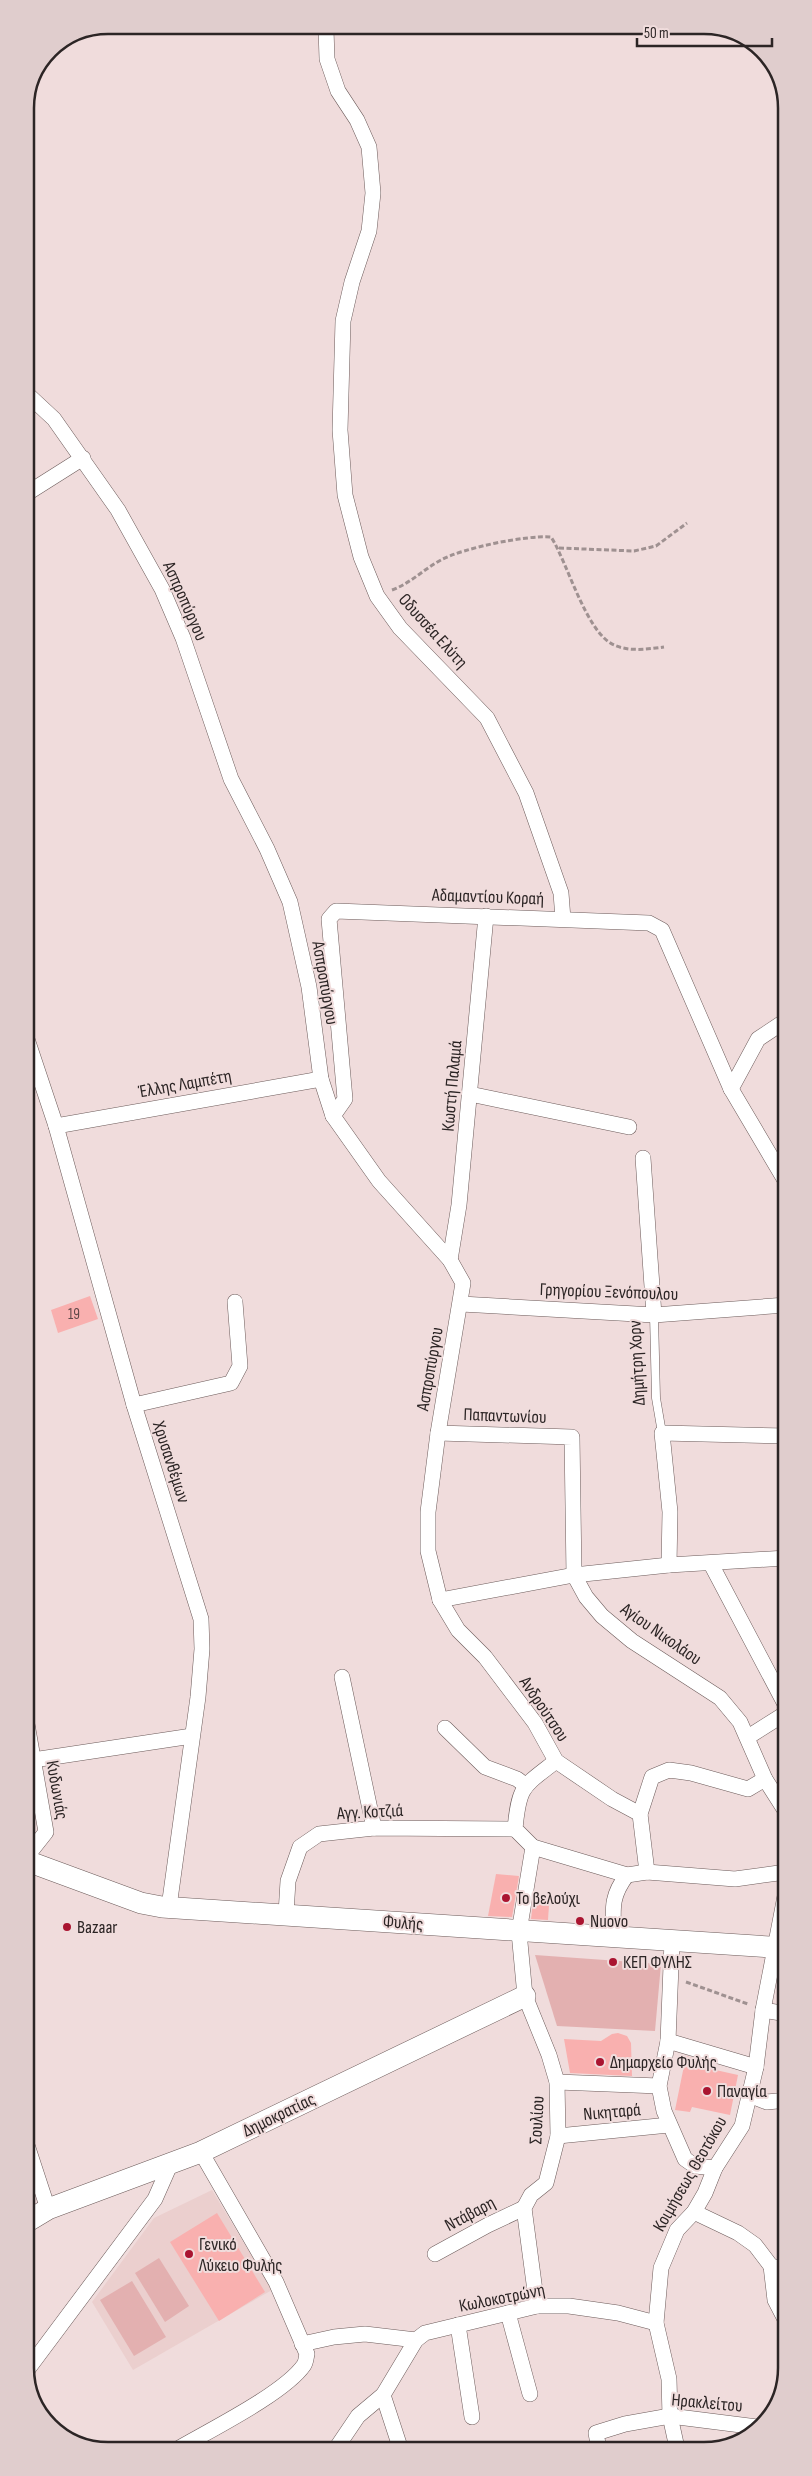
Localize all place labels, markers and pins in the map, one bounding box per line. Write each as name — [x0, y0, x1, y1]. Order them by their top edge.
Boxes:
place label: Το βελούχι — [516, 1888, 581, 1909]
marker: Το βελούχι — [500, 1892, 512, 1904]
place label: Nuovo — [590, 1911, 628, 1932]
marker: Nuovo — [574, 1915, 586, 1927]
place label: Bazaar — [77, 1917, 117, 1938]
marker: Bazaar — [61, 1921, 73, 1933]
place label: ΚΕΠ ΦΥΛΗΣ — [623, 1952, 692, 1973]
marker: ΚΕΠ ΦΥΛΗΣ — [607, 1956, 619, 1968]
place label: Δημαρχείο Φυλής — [610, 2052, 717, 2073]
marker: Δημαρχείο Φυλής — [594, 2056, 606, 2068]
place label: Παναγία — [717, 2081, 767, 2102]
marker: Παναγία — [701, 2085, 713, 2097]
place label: Γενικό Λύκειο Φυλής — [198, 2234, 282, 2276]
marker: Γενικό Λύκειο Φυλής — [183, 2248, 195, 2260]

